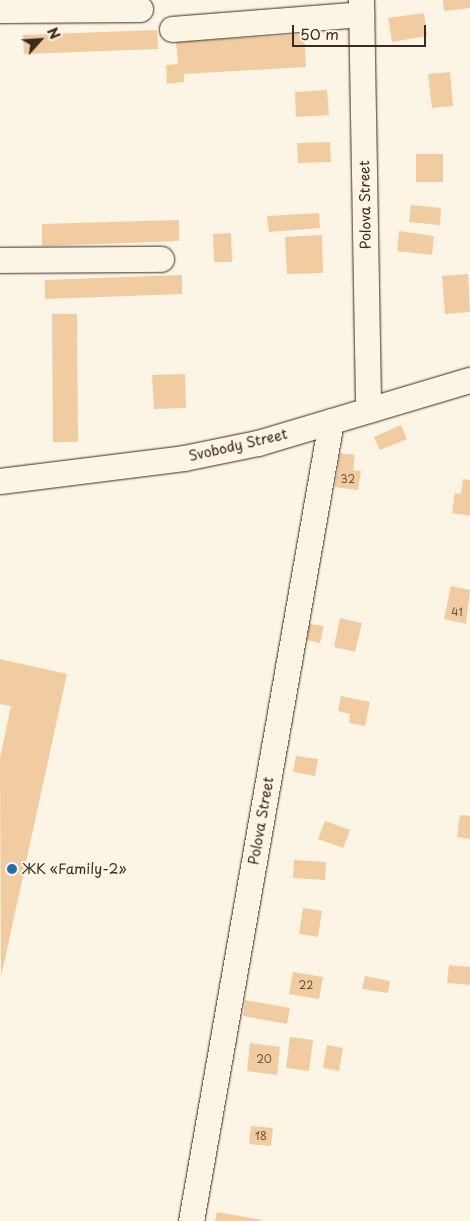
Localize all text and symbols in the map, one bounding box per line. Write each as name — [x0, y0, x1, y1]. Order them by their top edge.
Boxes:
north arrow — [15, 15, 65, 65]
scale bar — [295, 15, 429, 47]
text: 50 m — [300, 22, 339, 45]
text: N — [42, 24, 66, 43]
street label: Polova Street — [356, 160, 374, 250]
street label: Svobody Street — [187, 425, 289, 465]
house number: 32 — [341, 472, 355, 486]
house number: 41 — [451, 605, 463, 619]
street label: Polova Street — [245, 775, 277, 867]
place label: ЖК «Family-2» — [22, 861, 127, 877]
marker: ЖК «Family-2» — [6, 863, 18, 875]
house number: 22 — [299, 978, 313, 992]
house number: 20 — [256, 1052, 272, 1066]
house number: 18 — [255, 1129, 267, 1143]

